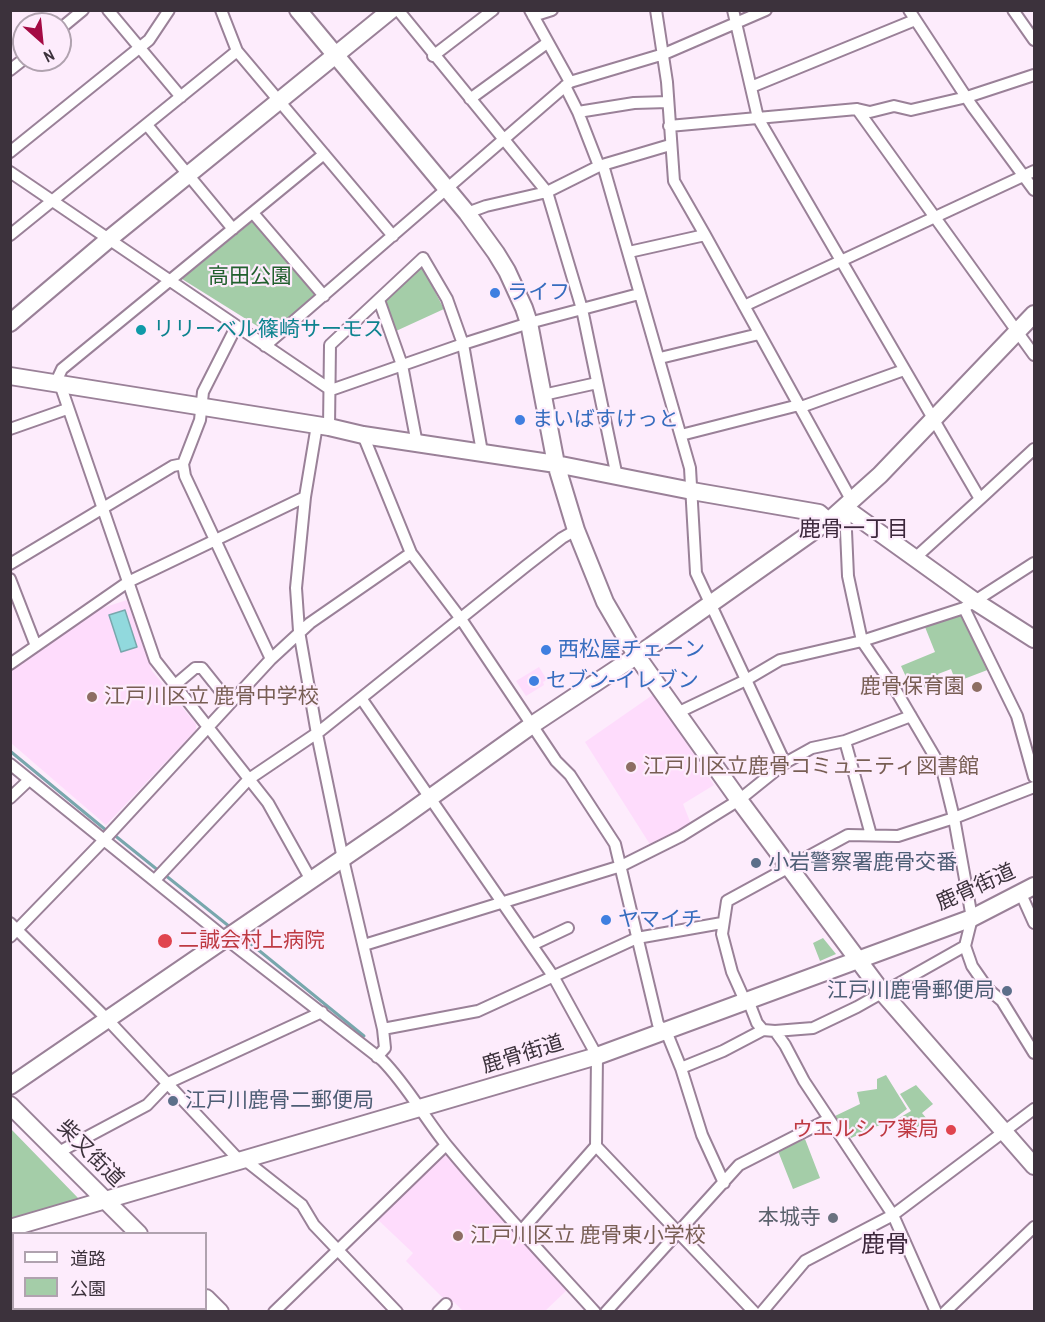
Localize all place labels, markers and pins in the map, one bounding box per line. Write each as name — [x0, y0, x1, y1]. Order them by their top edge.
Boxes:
place label: ライフ — [507, 280, 570, 306]
marker: ライフ — [488, 286, 502, 300]
place label: リリーベル篠崎サーモス — [153, 317, 384, 343]
marker: リリーベル篠崎サーモス — [134, 323, 148, 337]
place label: まいばすけっと — [532, 407, 679, 433]
marker: まいばすけっと — [513, 413, 527, 427]
place label: 西松屋チェーン — [558, 637, 705, 663]
marker: 西松屋チェーン — [539, 643, 553, 657]
place label: セブン-イレブン — [546, 668, 699, 694]
marker: セブン-イレブン — [527, 674, 541, 688]
place label: 鹿骨保育園 — [860, 674, 965, 700]
marker: 鹿骨保育園 — [970, 680, 984, 694]
place label: 江戸川区立 鹿骨中学校 — [104, 684, 319, 710]
marker: 江戸川区立 鹿骨中学校 — [85, 690, 99, 704]
place label: 江戸川区立鹿骨コミュニティ図書館 — [643, 754, 979, 780]
marker: 江戸川区立鹿骨コミュニティ図書館 — [624, 760, 638, 774]
place label: 小岩警察署鹿骨交番 — [768, 850, 957, 876]
marker: 小岩警察署鹿骨交番 — [749, 856, 763, 870]
place label: ヤマイチ — [618, 907, 702, 933]
marker: ヤマイチ — [599, 913, 613, 927]
place label: 二誠会村上病院 — [178, 928, 325, 954]
marker: 二誠会村上病院 — [156, 932, 174, 950]
place label: 江戸川鹿骨郵便局 — [827, 978, 995, 1004]
marker: 江戸川鹿骨郵便局 — [1000, 984, 1014, 998]
place label: 江戸川鹿骨二郵便局 — [185, 1088, 374, 1114]
marker: 江戸川鹿骨二郵便局 — [166, 1094, 180, 1108]
place label: ウエルシア薬局 — [792, 1117, 939, 1143]
marker: ウエルシア薬局 — [944, 1123, 958, 1137]
place label: 本城寺 — [758, 1205, 821, 1231]
marker: 本城寺 — [826, 1211, 840, 1225]
place label: 江戸川区立 鹿骨東小学校 — [470, 1223, 706, 1249]
marker: 江戸川区立 鹿骨東小学校 — [451, 1229, 465, 1243]

